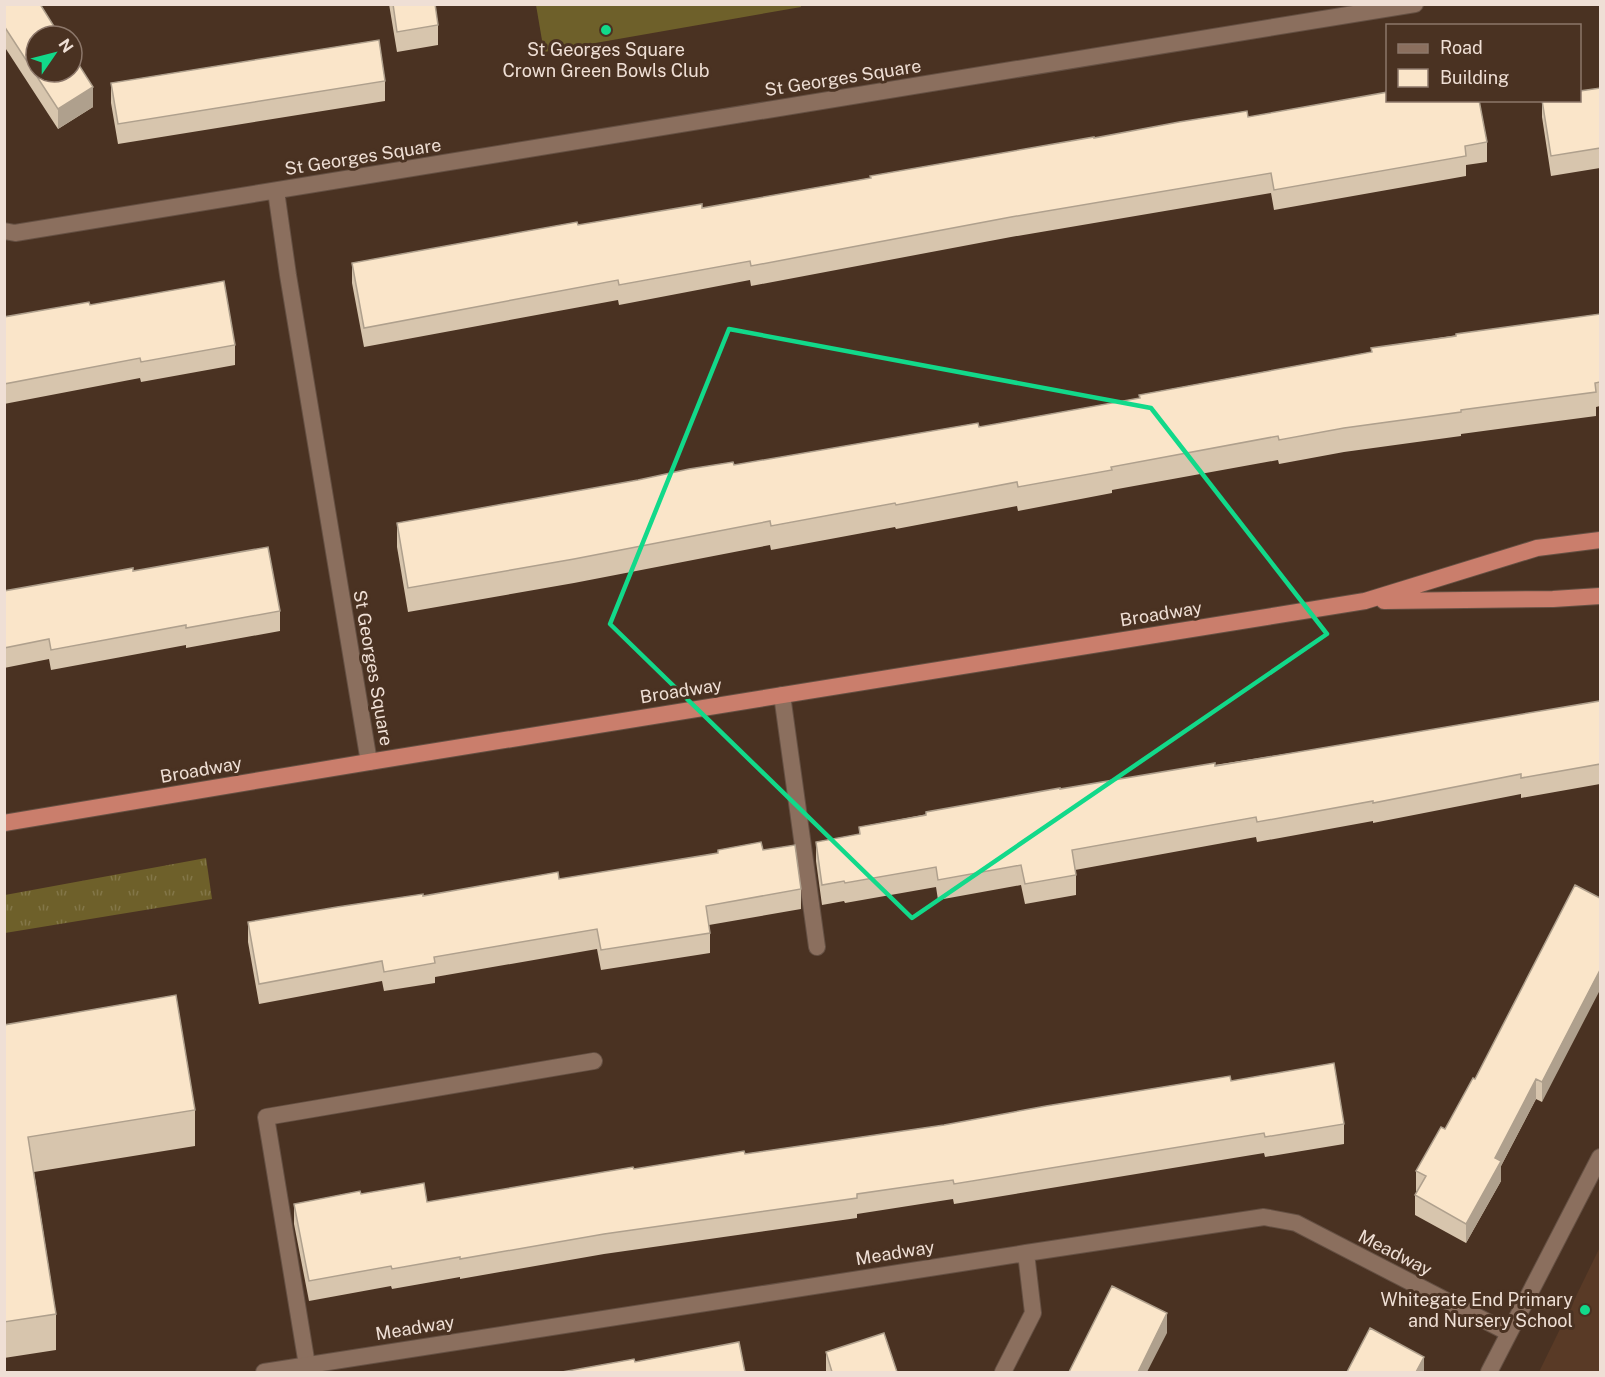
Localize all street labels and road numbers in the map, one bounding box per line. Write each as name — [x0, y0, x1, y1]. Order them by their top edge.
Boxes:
street label: St Georges Square — [763, 55, 923, 100]
street label: St Georges Square — [283, 134, 443, 179]
street label: St Georges Square — [349, 588, 398, 748]
street label: Broadway — [1118, 597, 1204, 630]
street label: Broadway — [638, 674, 724, 707]
street label: Broadway — [158, 752, 244, 787]
street label: Meadway — [1355, 1225, 1436, 1280]
street label: Meadway — [854, 1236, 936, 1269]
street label: Meadway — [374, 1311, 456, 1344]

